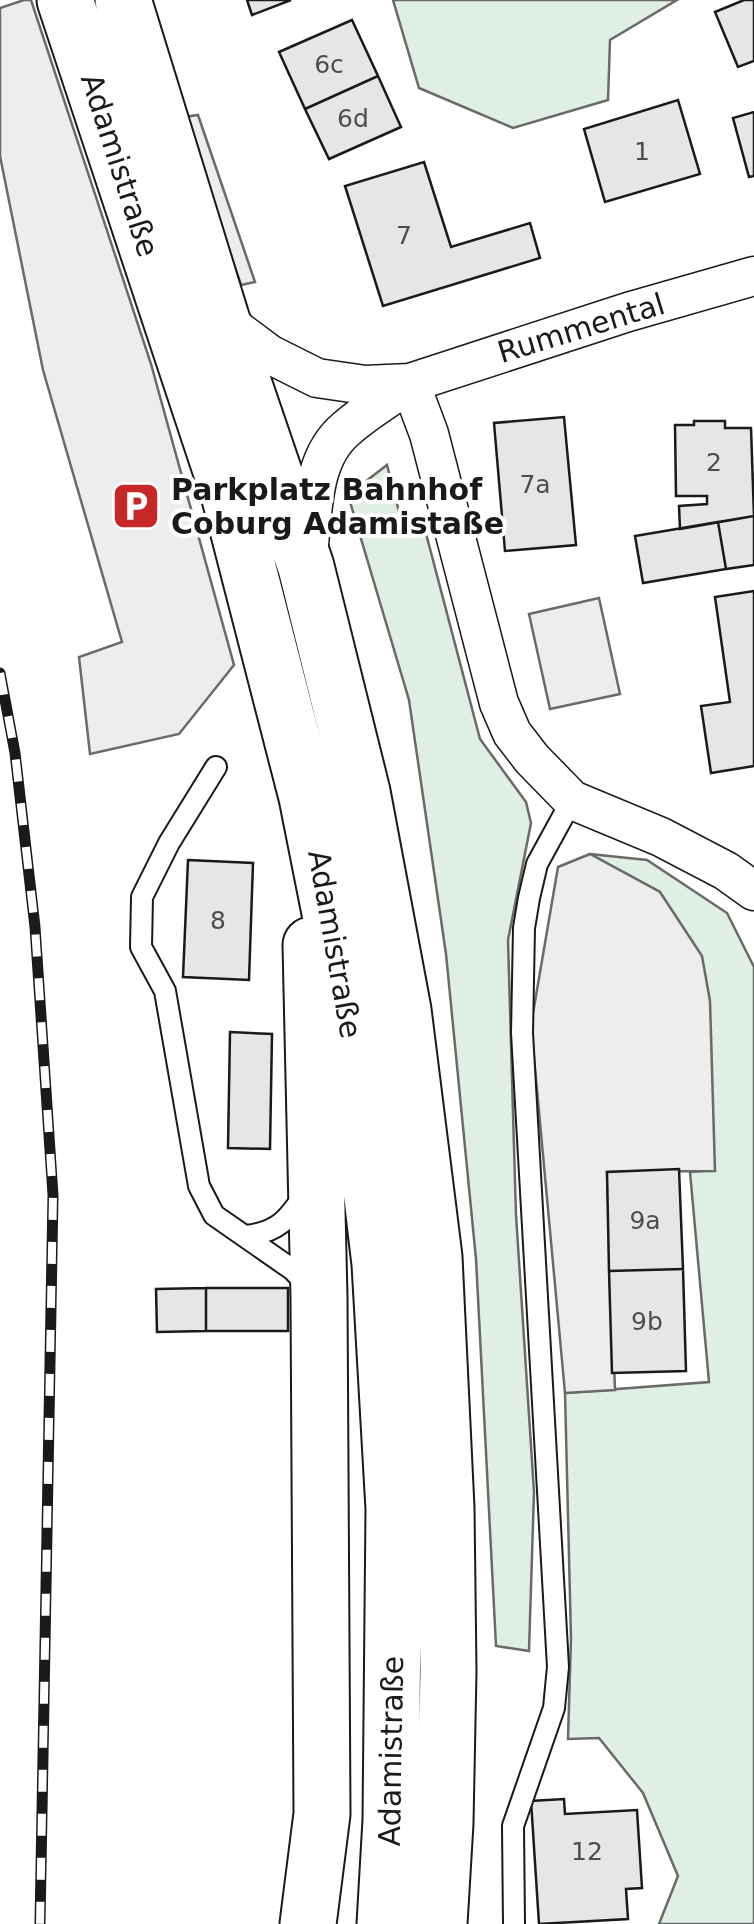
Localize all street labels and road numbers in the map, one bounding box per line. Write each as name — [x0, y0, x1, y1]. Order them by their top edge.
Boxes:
street label: Adamistraße — [74, 69, 166, 261]
street label: Rummental — [493, 286, 669, 370]
street label: Adamistraße — [301, 847, 369, 1041]
street label: Adamistraße — [372, 1655, 410, 1847]

